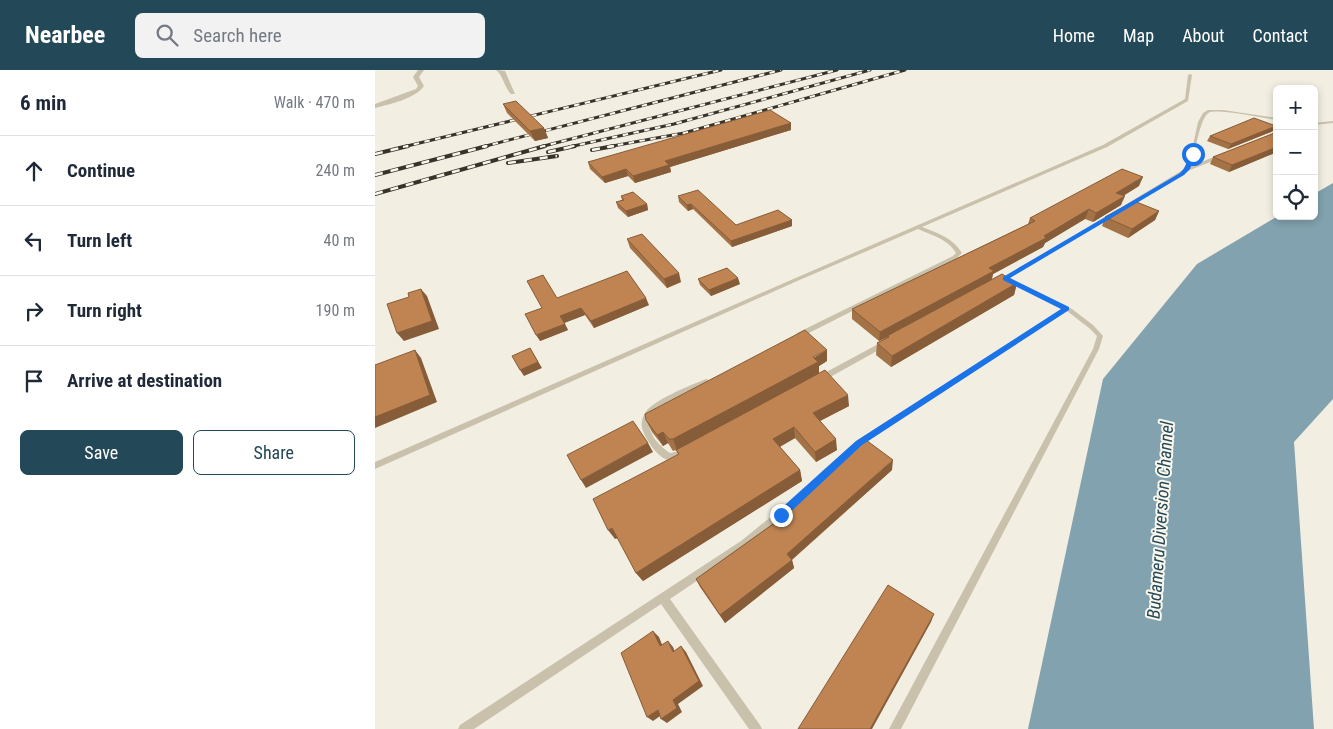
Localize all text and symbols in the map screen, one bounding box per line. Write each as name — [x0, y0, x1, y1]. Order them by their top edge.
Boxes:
search box — [135, 13, 485, 58]
text: Nearbee — [25, 21, 105, 49]
icon: search — [153, 21, 181, 49]
text: Search here — [193, 24, 282, 47]
text: Home — [1053, 25, 1095, 46]
text: Map — [1123, 25, 1154, 46]
text: About — [1182, 25, 1224, 46]
text: Contact — [1252, 25, 1308, 46]
map controls — [1273, 85, 1318, 220]
button: + — [1273, 85, 1318, 130]
text: 6 min — [20, 91, 67, 115]
text: Walk · 470 m — [274, 93, 355, 112]
button: − — [1273, 130, 1318, 175]
route start — [1182, 143, 1205, 166]
icon: ahead — [20, 157, 48, 185]
text: Continue — [67, 159, 135, 182]
text: 240 m — [316, 161, 355, 180]
button: locate — [1273, 175, 1318, 220]
icon: left — [20, 227, 48, 255]
text: Turn left — [67, 229, 132, 252]
text: 40 m — [323, 231, 355, 250]
icon: right — [20, 297, 48, 325]
text: Turn right — [67, 299, 142, 322]
text: 190 m — [316, 301, 355, 320]
icon: arrive — [20, 367, 48, 395]
text: Arrive at destination — [67, 369, 222, 392]
water label: Budameru Diversion Channel — [1143, 419, 1177, 620]
button: Save — [20, 430, 183, 475]
button: Share — [193, 430, 355, 475]
route end — [770, 504, 793, 527]

